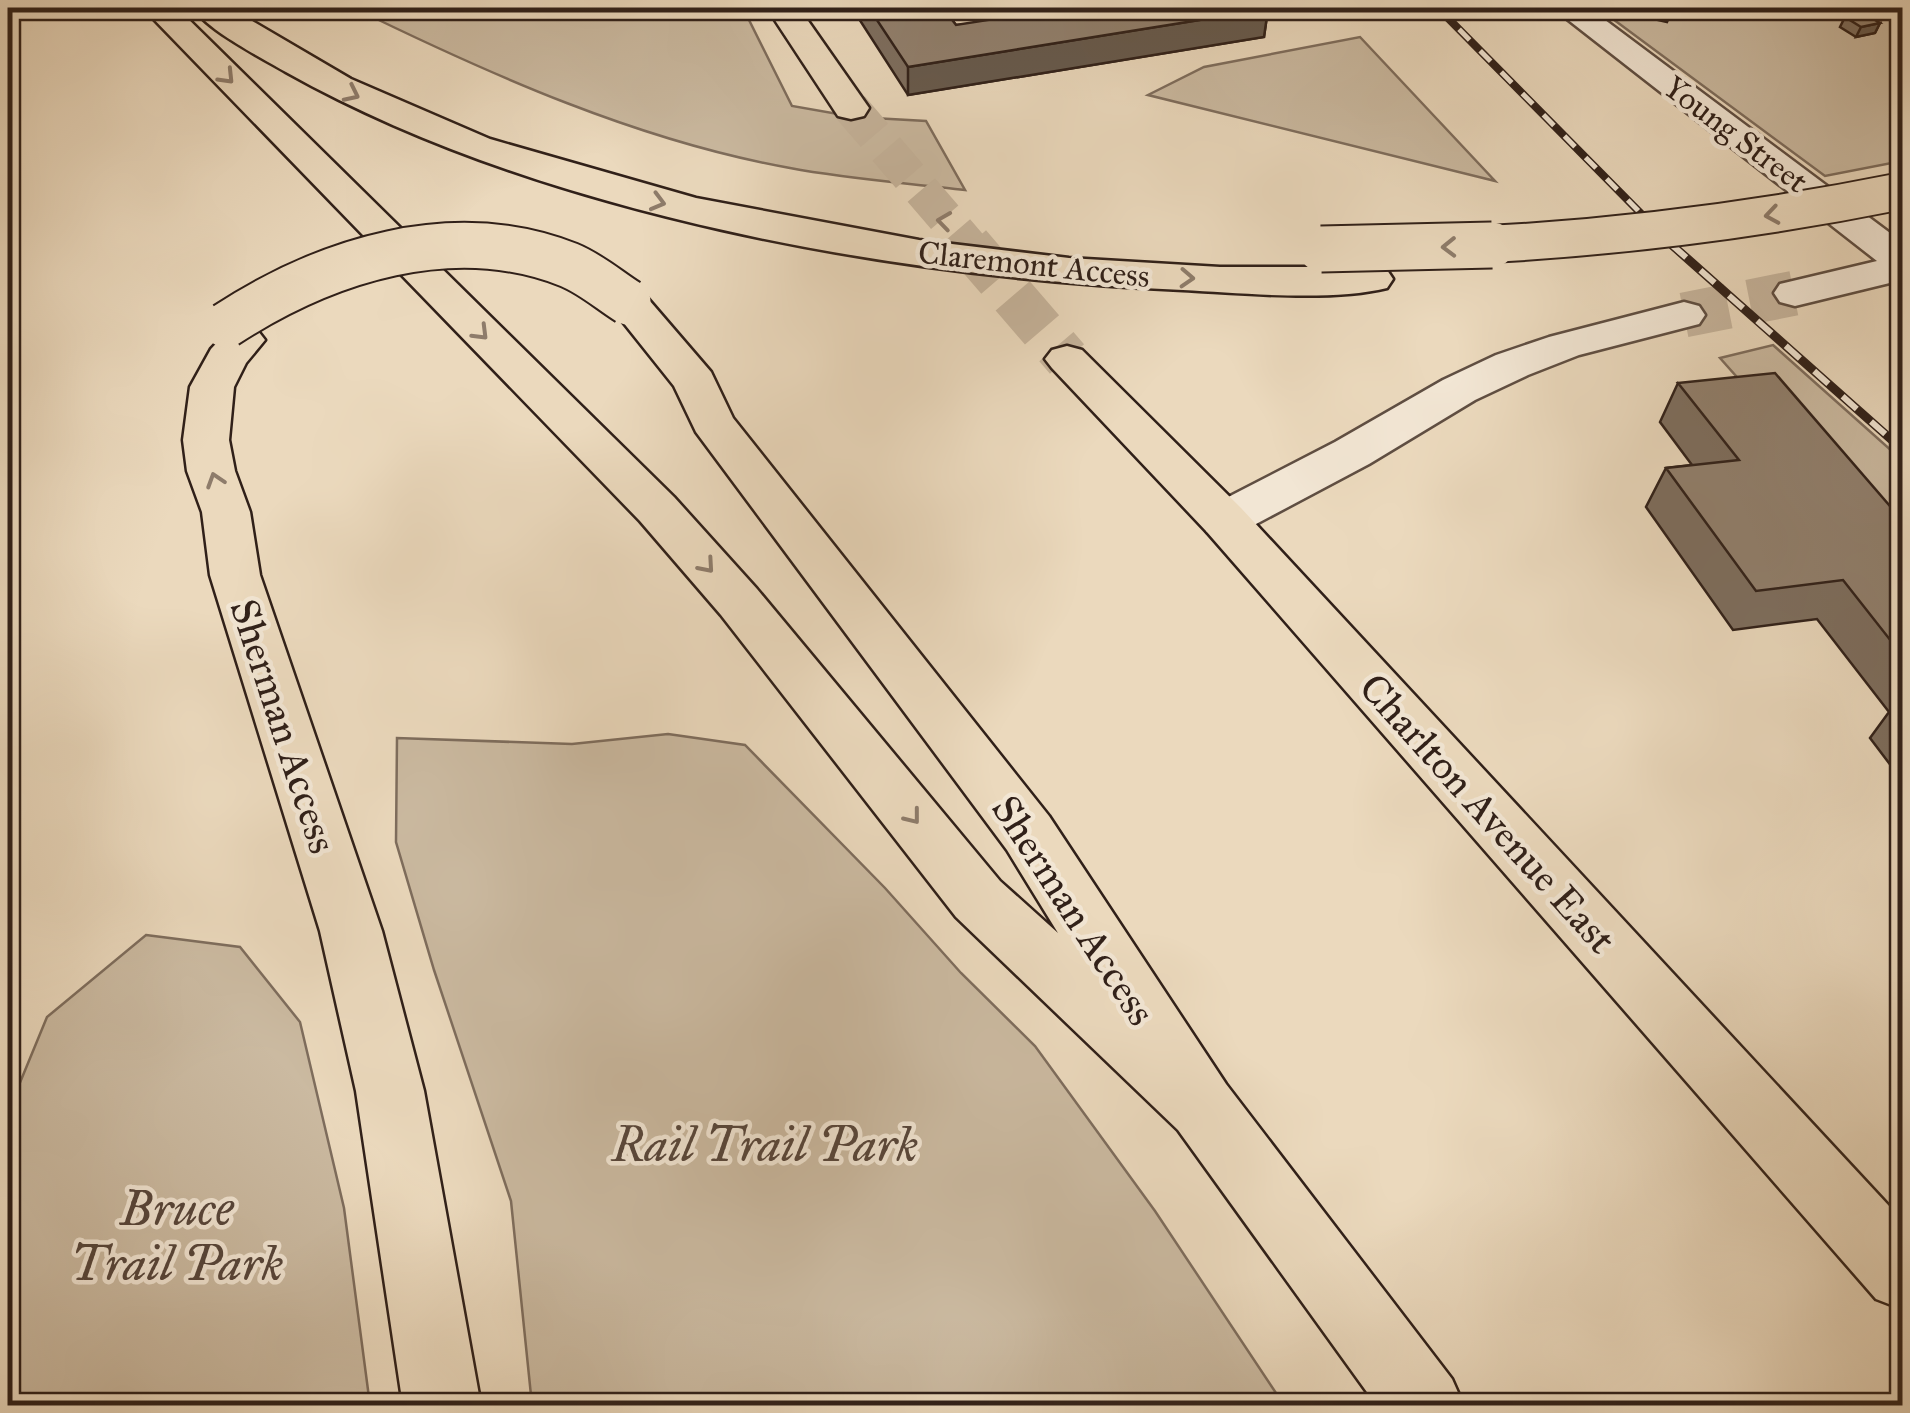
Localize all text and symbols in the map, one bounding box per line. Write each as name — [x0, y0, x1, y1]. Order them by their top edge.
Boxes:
one-way arrow — [216, 66, 234, 84]
street label: Young Street — [1656, 68, 1815, 201]
one-way arrow — [342, 82, 360, 102]
one-way arrow — [649, 191, 666, 212]
one-way arrow — [1764, 204, 1781, 225]
one-way arrow — [936, 211, 952, 232]
street label: Claremont Access — [916, 233, 1152, 296]
one-way arrow — [1441, 236, 1457, 257]
one-way arrow — [1179, 267, 1195, 288]
one-way arrow — [469, 321, 487, 339]
one-way arrow — [207, 472, 227, 489]
one-way arrow — [696, 554, 714, 573]
street label: Sherman Access — [219, 593, 348, 859]
street label: Charlton Avenue East — [1349, 663, 1626, 963]
street label: Sherman Access — [981, 786, 1166, 1034]
one-way arrow — [902, 806, 919, 824]
park label: Rail Trail Park — [610, 1115, 918, 1174]
park label: Bruce Trail Park — [71, 1179, 283, 1293]

